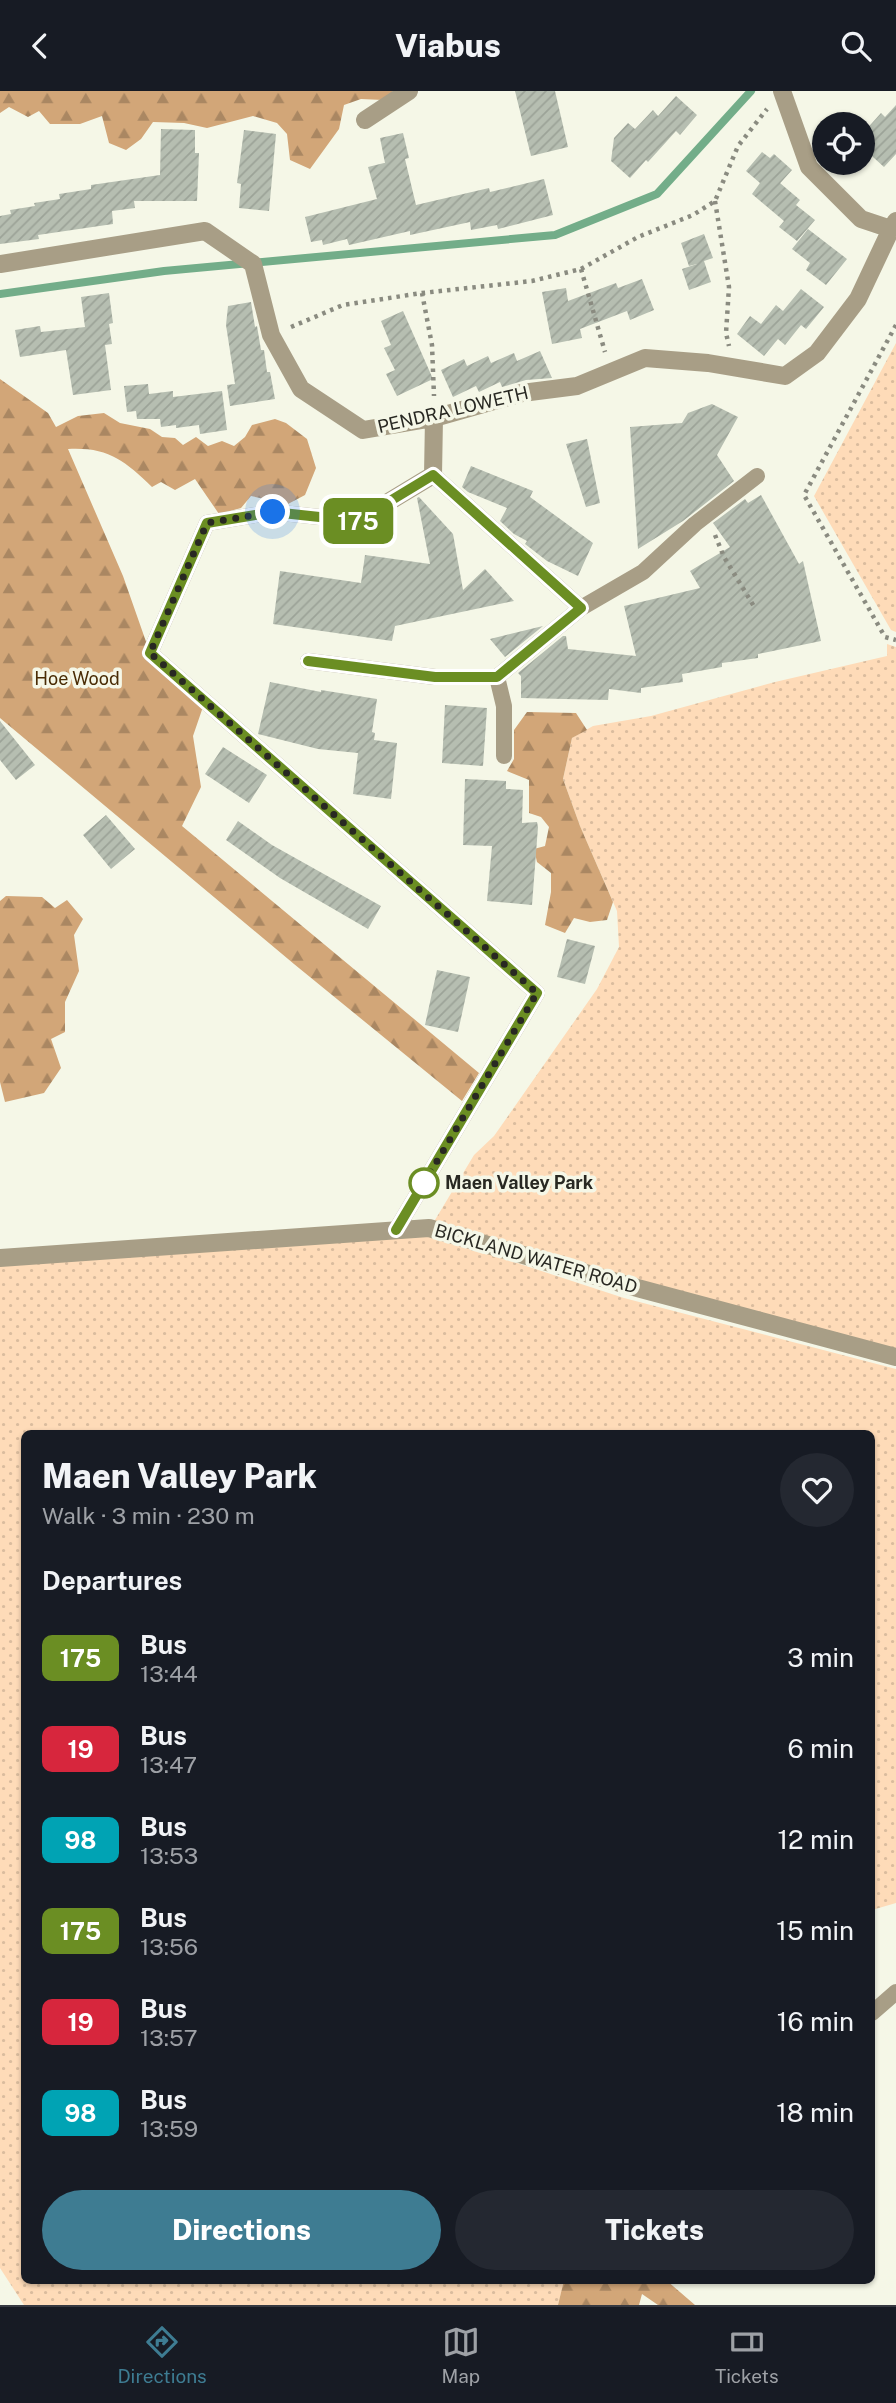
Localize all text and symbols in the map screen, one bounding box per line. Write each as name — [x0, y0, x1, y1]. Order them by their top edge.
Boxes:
icon: back — [21, 27, 59, 65]
text: Viabus — [395, 27, 501, 64]
icon: search — [837, 27, 875, 65]
map controls — [812, 112, 875, 175]
button: locate — [812, 112, 875, 175]
street label: PENDRA LOWETH — [375, 382, 530, 437]
your location — [255, 494, 290, 529]
line badge: 175 — [318, 498, 398, 544]
text: 175 — [337, 507, 379, 535]
park label: Hoe Wood — [34, 668, 120, 689]
marker: Maen Valley Park — [409, 1168, 439, 1198]
place label: Maen Valley Park — [445, 1172, 594, 1193]
street label: BICKLAND WATER ROAD — [432, 1219, 640, 1298]
button: heart — [780, 1453, 854, 1527]
text: Maen Valley Park — [42, 1457, 317, 1495]
text: Walk · 3 min · 230 m — [42, 1502, 255, 1529]
text: Departures — [42, 1565, 182, 1596]
text: Bus — [140, 1629, 187, 1660]
text: 3 min — [787, 1642, 854, 1673]
text: 175 — [60, 1644, 101, 1672]
text: 13:44 — [140, 1660, 198, 1687]
text: Bus — [140, 1720, 187, 1751]
text: 6 min — [787, 1733, 854, 1764]
text: 19 — [67, 1735, 94, 1763]
text: 13:47 — [140, 1751, 197, 1778]
text: Bus — [140, 1811, 187, 1842]
text: 12 min — [778, 1824, 854, 1855]
text: 98 — [65, 1826, 96, 1854]
text: 13:53 — [140, 1842, 198, 1869]
text: Bus — [140, 1902, 187, 1933]
text: 15 min — [776, 1915, 854, 1946]
text: 175 — [60, 1917, 101, 1945]
text: 13:56 — [140, 1933, 198, 1960]
text: Bus — [140, 1993, 187, 2024]
text: 16 min — [777, 2006, 854, 2037]
text: 19 — [67, 2008, 94, 2036]
text: 13:57 — [140, 2024, 198, 2051]
text: Bus — [140, 2084, 187, 2115]
text: 18 min — [776, 2097, 854, 2128]
text: 98 — [65, 2099, 96, 2127]
text: 13:59 — [140, 2115, 198, 2142]
button: Directions — [42, 2190, 441, 2270]
button: Tickets — [455, 2190, 854, 2270]
tab: Directions — [117, 2323, 207, 2387]
tab: Map — [441, 2323, 480, 2387]
tab: Tickets — [715, 2323, 779, 2387]

